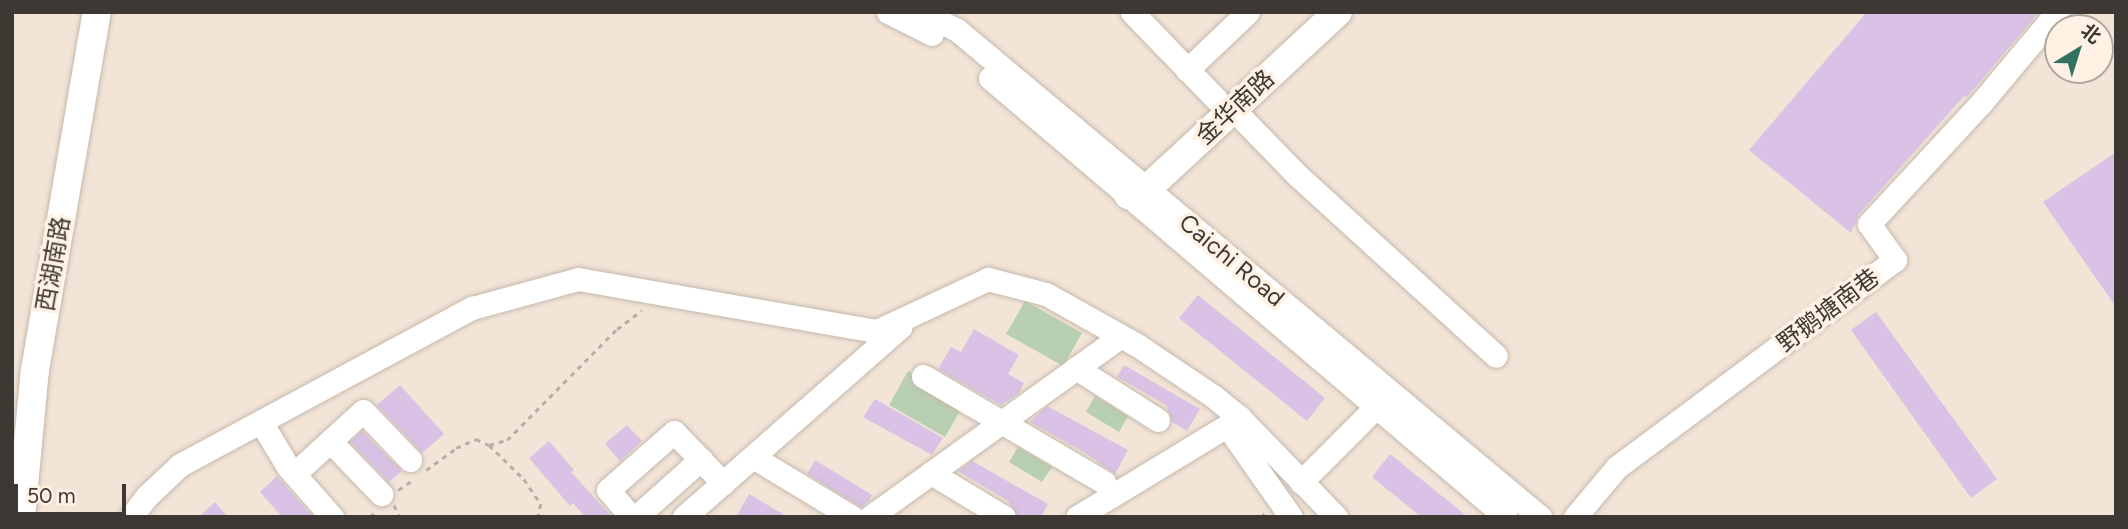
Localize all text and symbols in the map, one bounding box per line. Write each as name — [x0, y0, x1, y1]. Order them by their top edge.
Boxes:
north arrow — [2044, 14, 2114, 84]
text: 北 — [2076, 19, 2106, 49]
street label: 金华南路 — [1190, 64, 1280, 150]
street label: Caichi Road — [1174, 208, 1290, 312]
street label: 西湖南路 — [30, 214, 76, 314]
street label: 野鹅塘南巷 — [1771, 262, 1885, 358]
scale bar — [18, 470, 130, 514]
text: 50 m — [27, 483, 76, 508]

